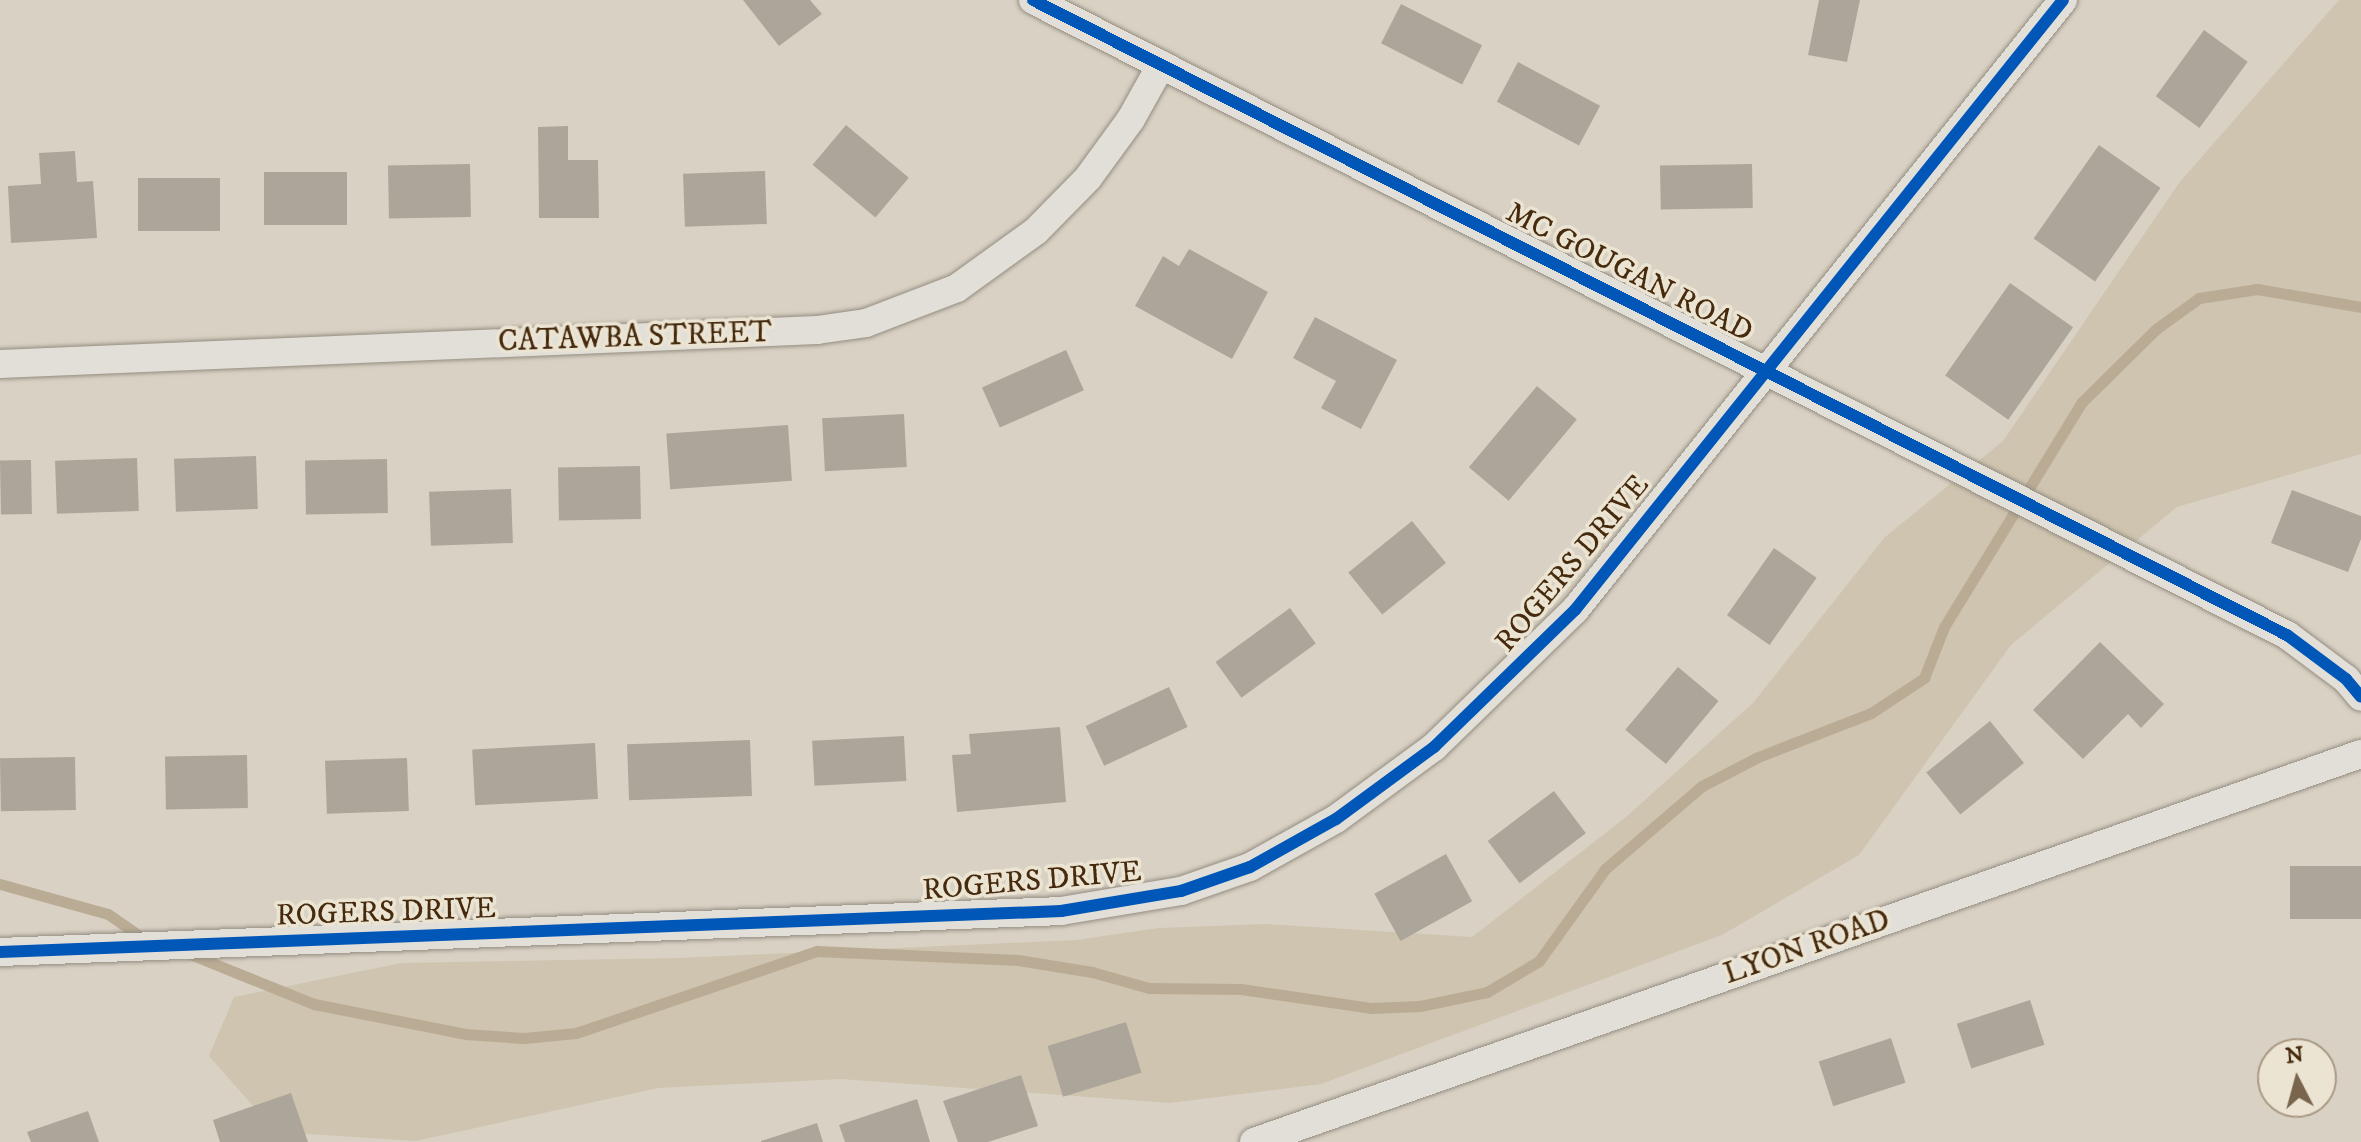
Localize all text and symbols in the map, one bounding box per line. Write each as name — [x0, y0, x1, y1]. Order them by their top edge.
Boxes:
street label: MC GOUGAN ROAD — [1500, 195, 1758, 351]
street label: CATAWBA STREET — [497, 315, 773, 361]
street label: ROGERS DRIVE — [1489, 468, 1657, 660]
street label: ROGERS DRIVE — [921, 854, 1143, 910]
street label: ROGERS DRIVE — [275, 891, 497, 935]
street label: LYON ROAD — [1719, 903, 1895, 993]
north arrow — [2257, 1038, 2337, 1118]
text: N — [2284, 1041, 2305, 1070]

